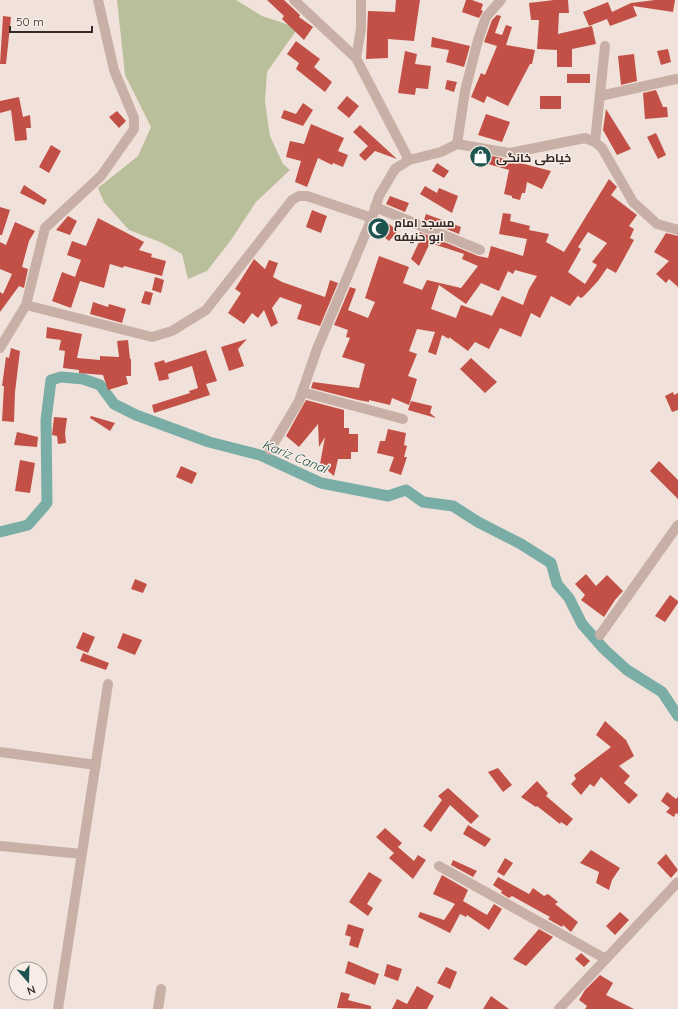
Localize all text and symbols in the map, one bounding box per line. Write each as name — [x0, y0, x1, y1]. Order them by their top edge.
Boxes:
scale bar — [10, 8, 92, 34]
text: 50 m — [16, 14, 44, 29]
shop icon: خیاطی خانگی — [468, 144, 494, 170]
place label: خیاطی خانگی — [496, 150, 571, 166]
place label: مسجد امام ابو حنیفه — [394, 215, 455, 245]
mosque icon: مسجد امام ابو حنیفه — [365, 216, 391, 242]
water label: Kariz Canal — [260, 436, 332, 477]
north arrow — [8, 961, 48, 1001]
text: N — [25, 982, 38, 998]

